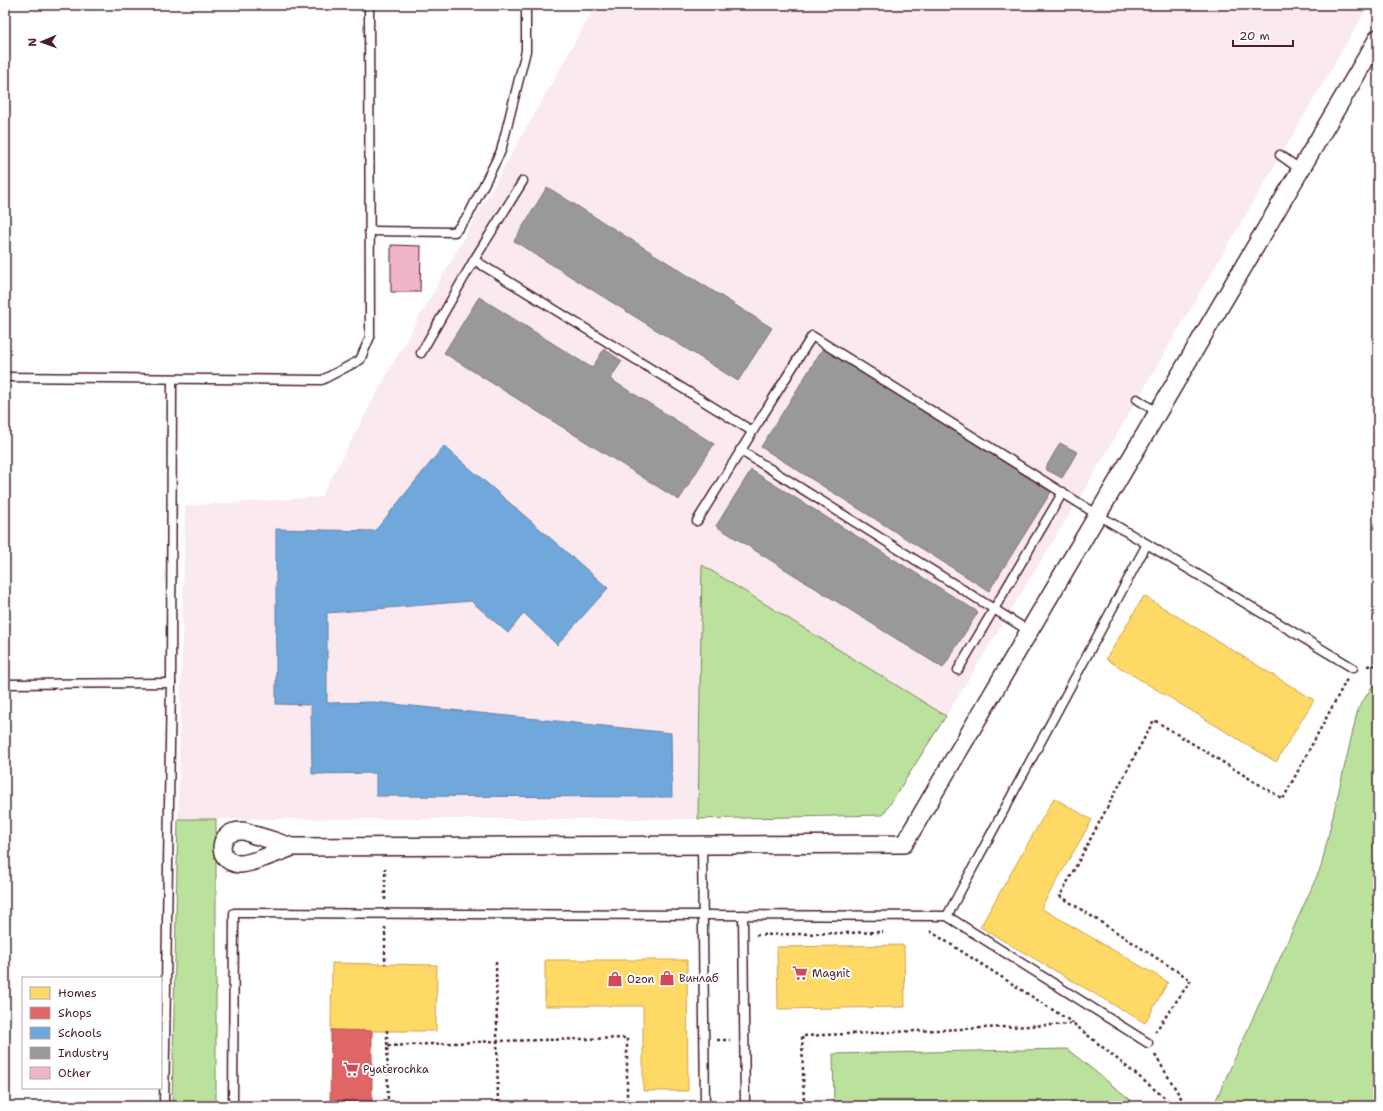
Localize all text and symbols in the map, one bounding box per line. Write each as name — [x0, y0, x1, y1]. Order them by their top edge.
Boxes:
north arrow — [22, 22, 62, 62]
scale bar — [1233, 22, 1293, 48]
text: 20 m — [1239, 28, 1270, 44]
text: N — [25, 37, 40, 47]
supermarket icon: Magnit — [791, 964, 809, 982]
place label: Magnit — [812, 966, 851, 981]
shop icon: Винлаб — [658, 969, 676, 987]
shop icon: Ozon — [606, 970, 624, 988]
place label: Винлаб — [679, 971, 719, 986]
place label: Ozon — [627, 972, 655, 987]
legend — [22, 977, 162, 1089]
text: Homes — [58, 985, 97, 1001]
text: Shops — [58, 1005, 92, 1021]
text: Schools — [58, 1025, 102, 1041]
text: Industry — [58, 1045, 109, 1061]
supermarket icon: Pyaterochka — [342, 1060, 360, 1078]
place label: Pyaterochka — [363, 1062, 429, 1077]
text: Other — [58, 1065, 92, 1081]

